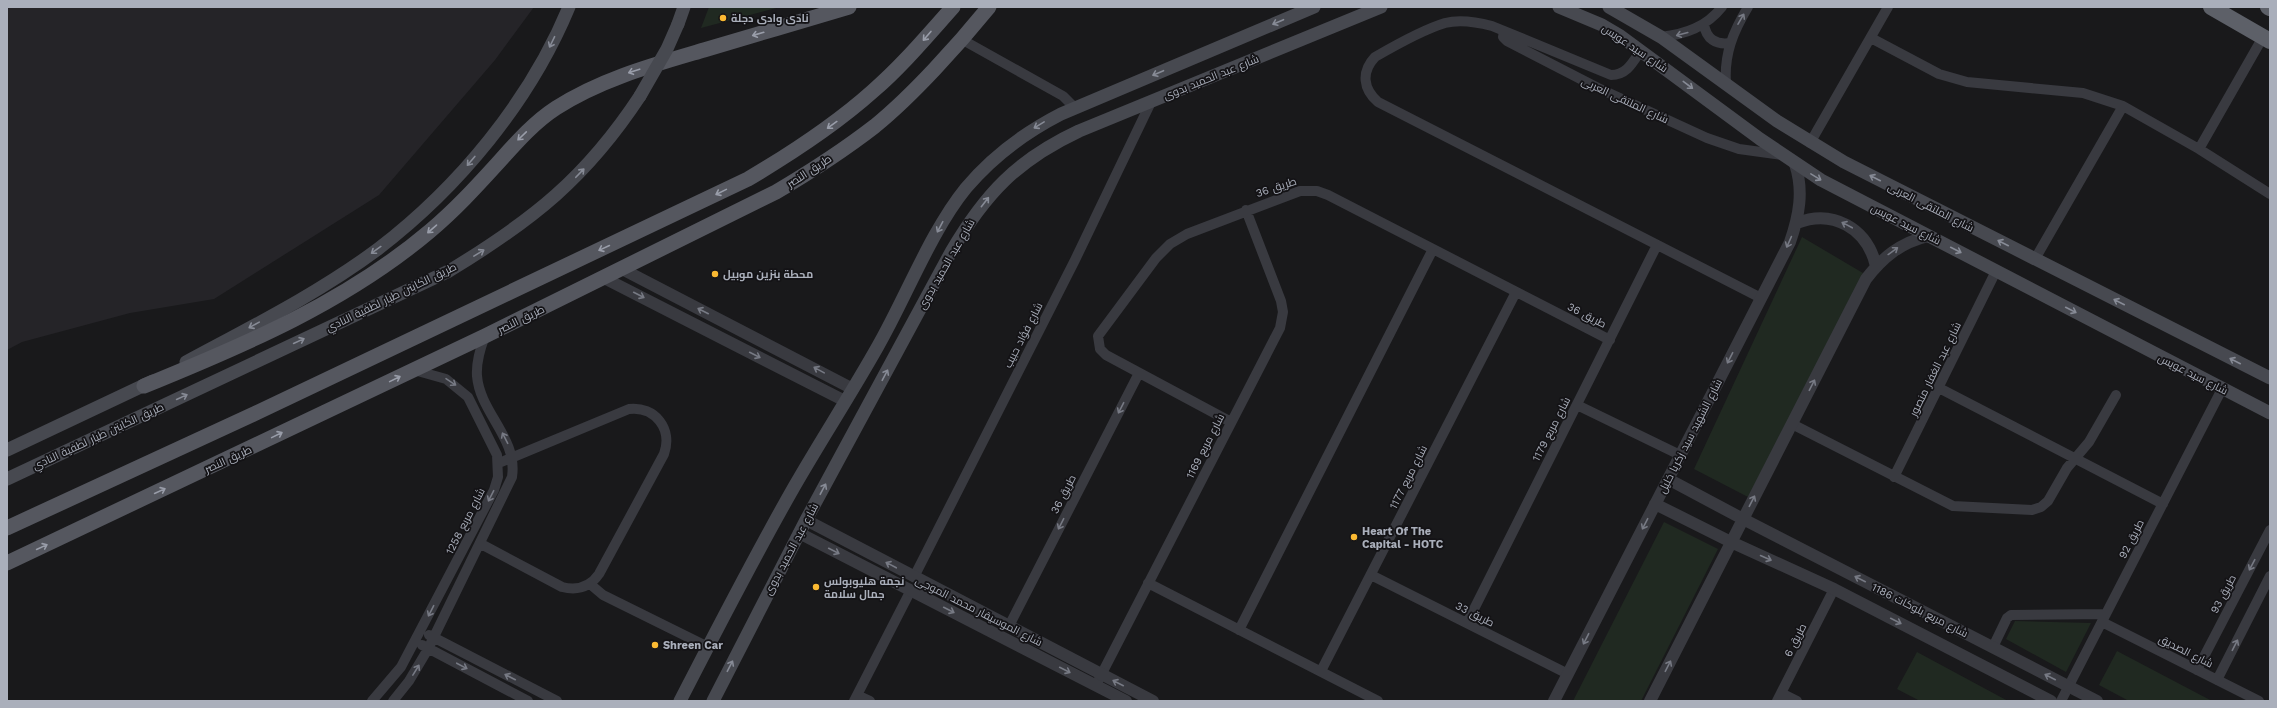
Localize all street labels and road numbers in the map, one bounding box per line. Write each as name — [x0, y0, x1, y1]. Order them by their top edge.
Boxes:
street label: شارع سيد عويس — [1599, 22, 1670, 76]
street label: شارع عبد الحميد بدوى — [1161, 52, 1261, 104]
street label: شارع الملتقى العربى — [1579, 75, 1670, 127]
street label: طريق النصر — [784, 152, 834, 191]
street label: طريق 36 — [1254, 175, 1298, 200]
street label: شارع الملتقى العربى — [1885, 180, 1976, 236]
street label: شارع سيد عويس — [1868, 201, 1943, 249]
street label: شارع عبد الحميد بدوى — [915, 217, 978, 312]
street label: طريق الكابتن طيار لطفية النادي — [324, 260, 459, 337]
street label: شارع فؤاد حبيب — [1001, 300, 1046, 371]
street label: طريق 36 — [1565, 300, 1608, 331]
street label: طريق النصر — [495, 303, 547, 337]
street label: شارع عبد الغفار منصور — [1907, 320, 1965, 420]
street label: شارع سيد عويس — [2155, 351, 2230, 399]
street label: شارع الشهيد سيد زكريا خليل — [1656, 377, 1726, 496]
street label: شارع مربع 1179 — [1530, 395, 1574, 464]
street label: طريق الكابتن طيار لطفية النادي — [30, 400, 167, 474]
street label: شارع مربع 1169 — [1184, 412, 1228, 481]
street label: طريق النصر — [202, 443, 254, 476]
street label: شارع مربع 1177 — [1387, 443, 1431, 512]
street label: طريق 36 — [1048, 473, 1079, 516]
street label: شارع مربع 1258 — [443, 486, 489, 557]
street label: شارع عبد الحميد بدوى — [762, 501, 822, 598]
street label: طريق 92 — [2116, 518, 2147, 561]
street label: طريق 93 — [2208, 573, 2239, 616]
street label: شارع الموسيقار محمد الموجى — [913, 574, 1044, 650]
street label: شارع مربع بلوكات 1186 — [1869, 581, 1970, 641]
street label: طريق 33 — [1453, 599, 1496, 630]
street label: طريق 6 — [1782, 621, 1809, 659]
street label: شارع الصديق — [2156, 632, 2215, 672]

